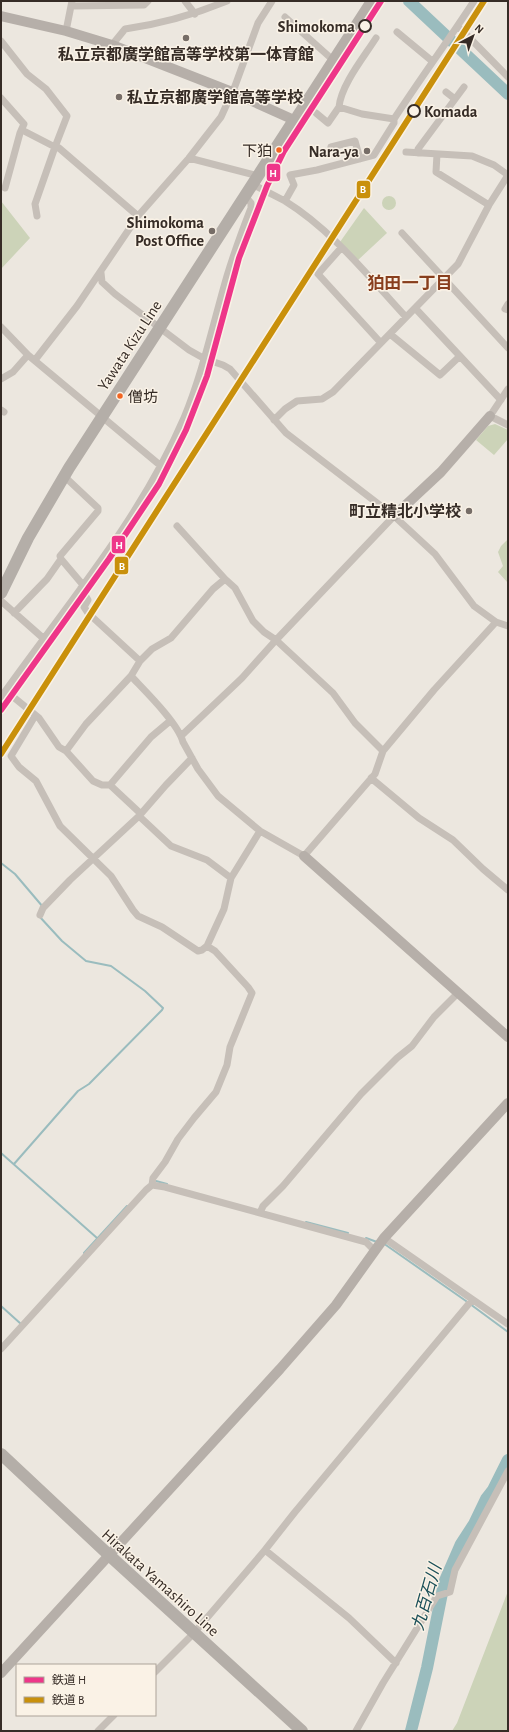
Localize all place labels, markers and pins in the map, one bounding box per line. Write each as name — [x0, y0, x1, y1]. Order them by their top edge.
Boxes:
place label: Shimokoma — [278, 19, 355, 35]
marker: Shimokoma — [358, 19, 372, 33]
marker: 私立京都廣学館高等学校第一体育館 — [181, 33, 191, 43]
place label: 私立京都廣学館高等学校第一体育館 — [58, 46, 314, 63]
place label: 私立京都廣学館高等学校 — [127, 89, 303, 106]
marker: 私立京都廣学館高等学校 — [114, 92, 124, 102]
marker: Komada — [407, 104, 421, 118]
place label: Komada — [424, 104, 478, 120]
place label: 下狛 — [242, 143, 272, 159]
place label: Nara-ya — [308, 144, 359, 161]
marker: 下狛 — [274, 145, 284, 155]
marker: Nara-ya — [362, 146, 372, 156]
place label: Shimokoma Post Office — [127, 215, 204, 249]
marker: Shimokoma Post Office — [207, 226, 217, 236]
place label: 僧坊 — [128, 389, 158, 405]
marker: 僧坊 — [115, 391, 125, 401]
place label: 町立精北小学校 — [349, 502, 461, 520]
marker: 町立精北小学校 — [464, 506, 474, 516]

